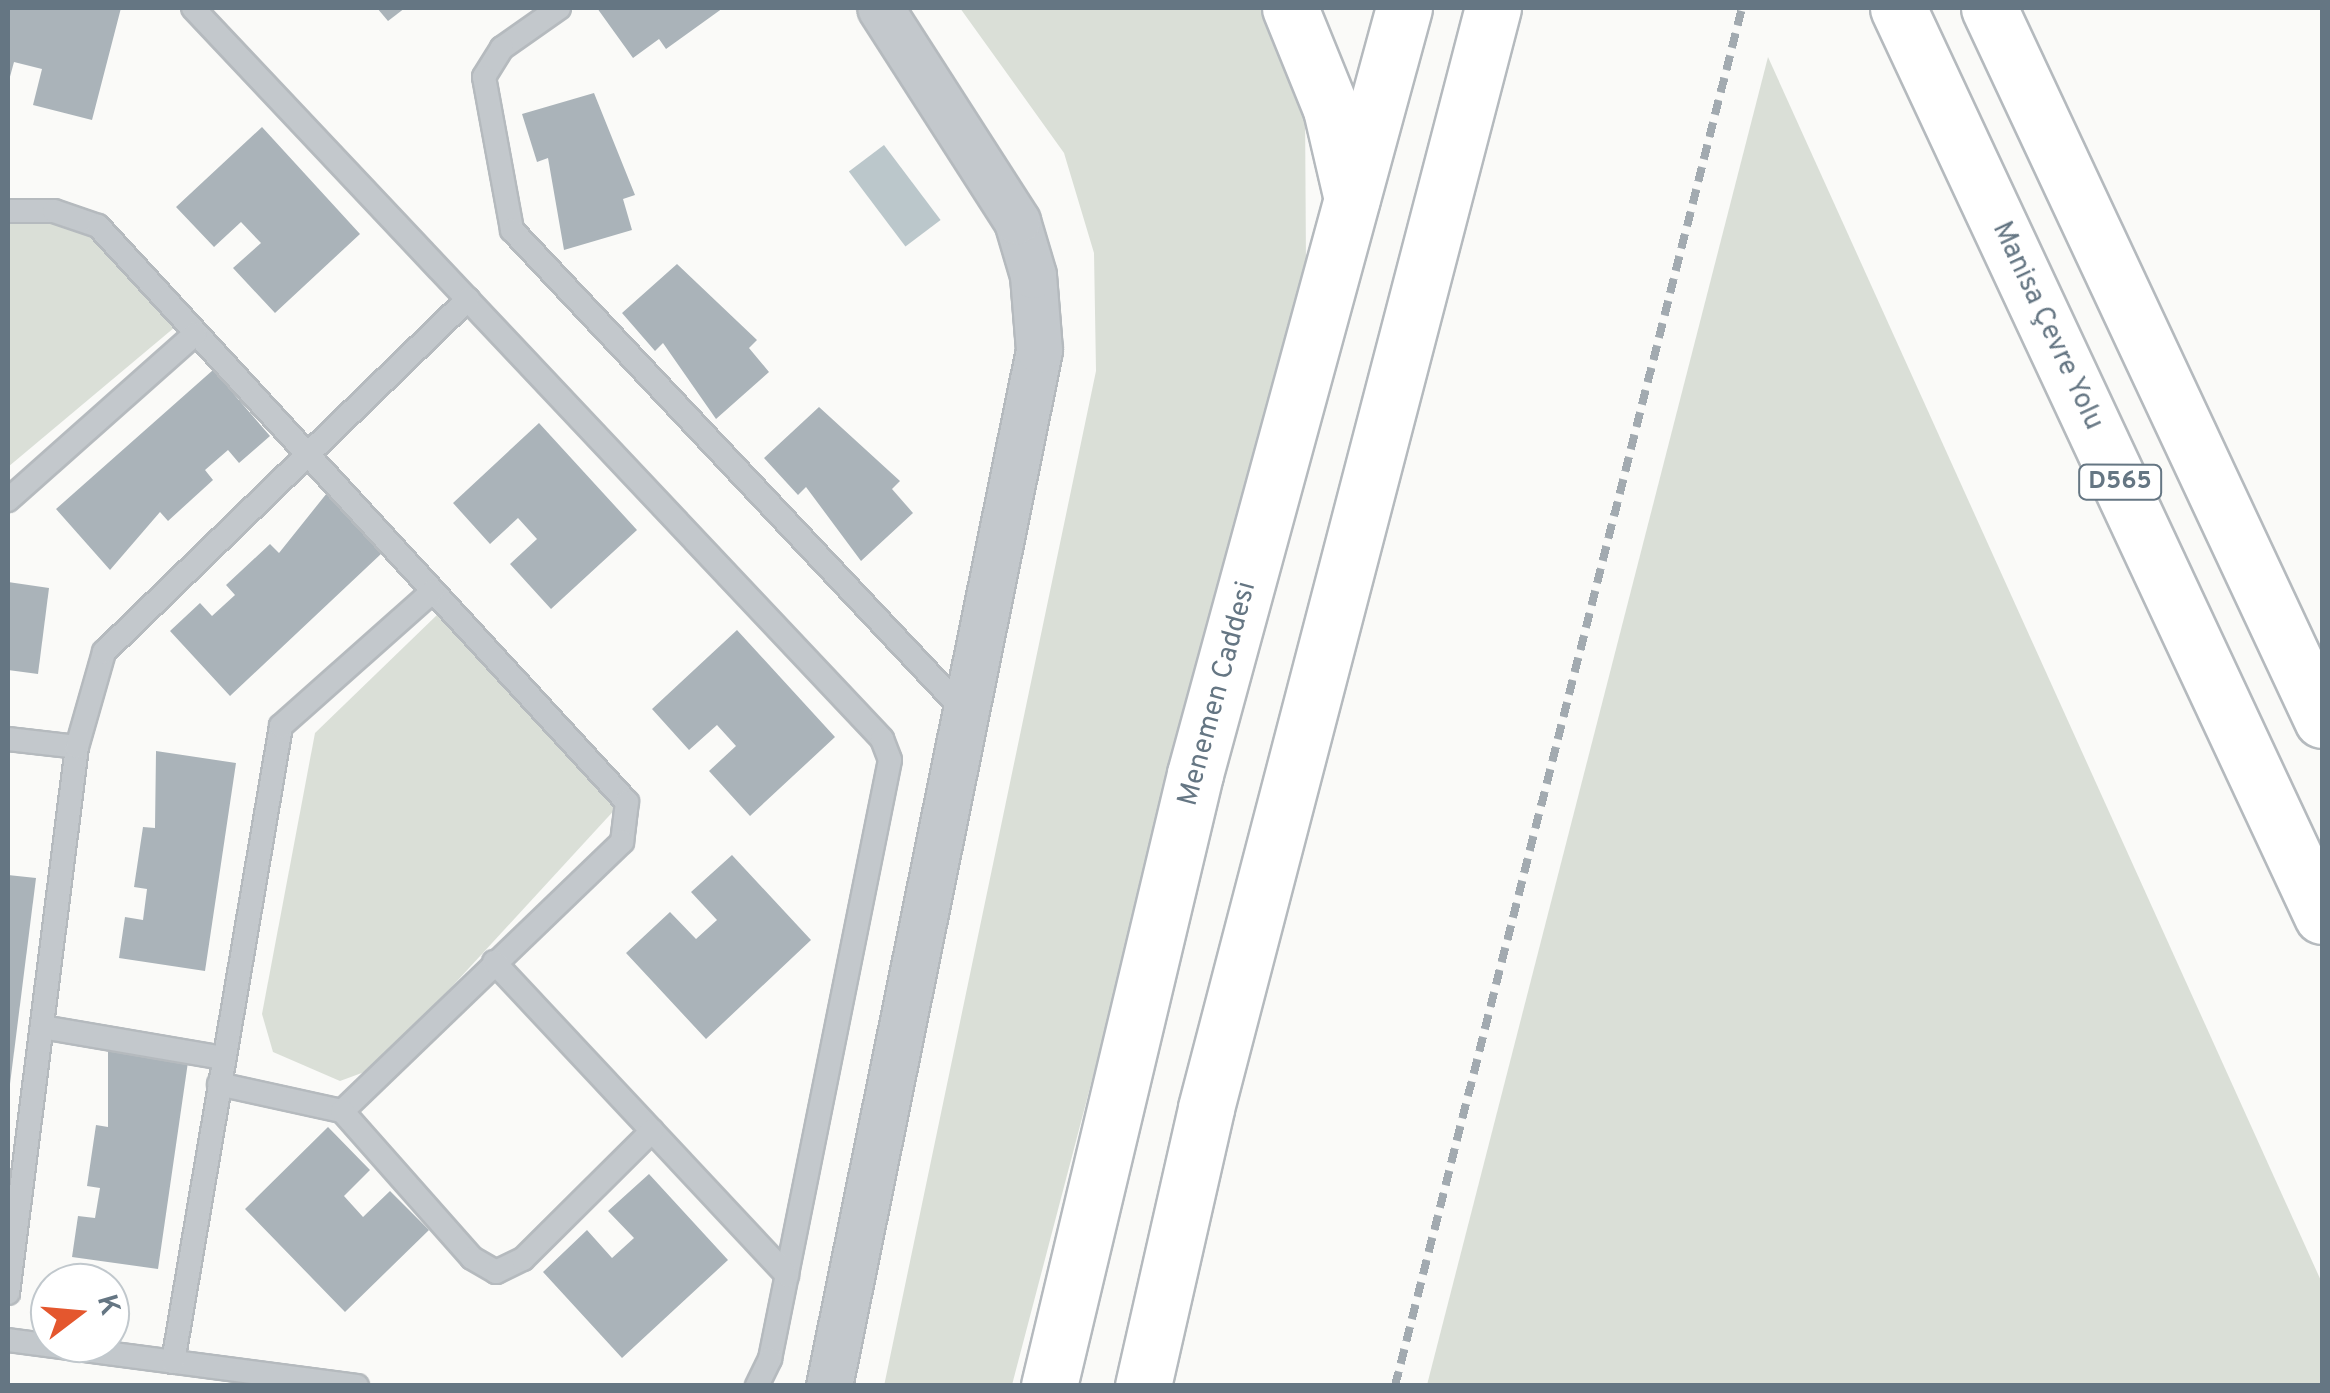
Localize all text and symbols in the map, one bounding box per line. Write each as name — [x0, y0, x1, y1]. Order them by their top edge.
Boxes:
street label: Manisa Çevre Yolu — [1984, 216, 2110, 436]
road number: D565 — [2078, 462, 2162, 502]
street label: Menemen Caddesi — [1172, 578, 1264, 810]
north arrow — [30, 1263, 130, 1363]
text: K — [87, 1291, 127, 1320]

